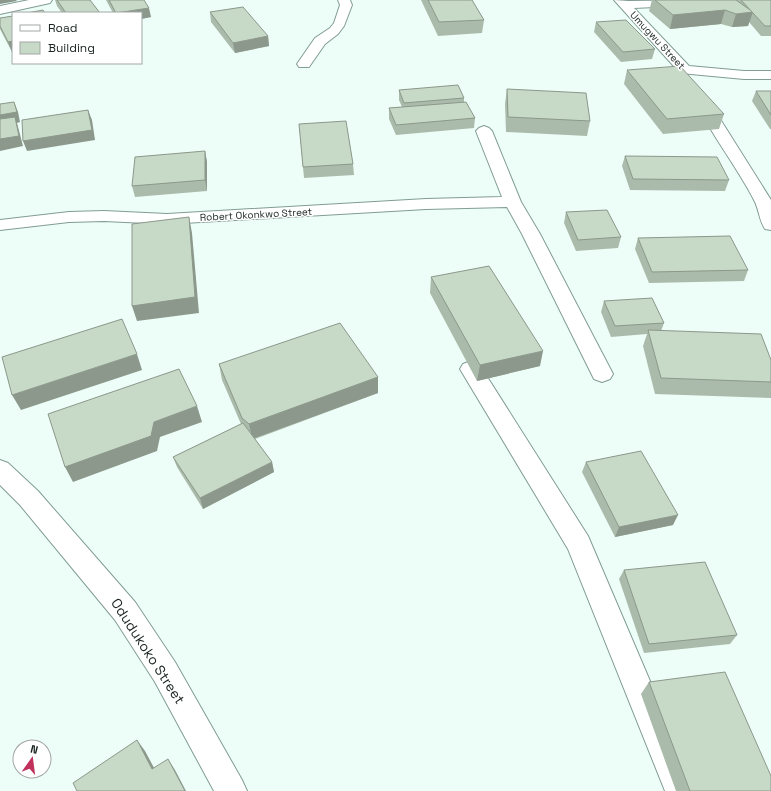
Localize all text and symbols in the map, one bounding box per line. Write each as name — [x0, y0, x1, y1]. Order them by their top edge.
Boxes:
street label: Umugwu Street — [627, 8, 688, 72]
legend — [12, 12, 142, 64]
text: Road — [48, 20, 77, 36]
text: Building — [48, 40, 95, 56]
street label: Robert Okonkwo Street — [200, 205, 313, 224]
street label: Odudukoko Street — [107, 595, 189, 707]
north arrow — [12, 739, 52, 779]
text: N — [29, 742, 40, 757]

